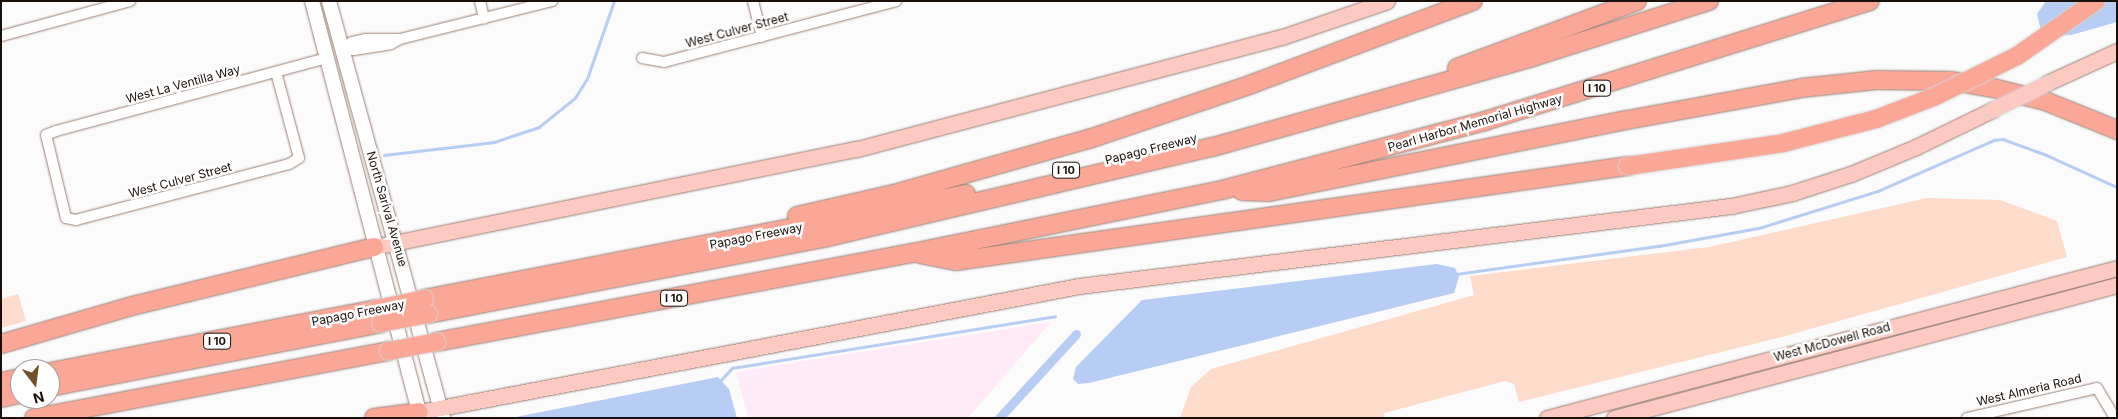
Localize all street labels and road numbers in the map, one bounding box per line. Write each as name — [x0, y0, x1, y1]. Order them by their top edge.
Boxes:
street label: West Culver Street — [684, 9, 790, 51]
street label: West La Ventilla Way — [124, 62, 242, 106]
road number: I 10 — [1582, 80, 1612, 96]
street label: Pearl Harbor Memorial Highway — [1386, 91, 1564, 155]
street label: Papago Freeway — [1103, 131, 1199, 167]
street label: North Sarival Avenue — [364, 150, 410, 268]
street label: West Culver Street — [127, 159, 233, 201]
road number: I 10 — [1051, 162, 1081, 178]
street label: Papago Freeway — [708, 220, 804, 252]
road number: I 10 — [659, 290, 689, 306]
street label: Papago Freeway — [310, 297, 406, 329]
street label: West McDowell Road — [1772, 320, 1892, 364]
road number: I 10 — [202, 332, 232, 350]
street label: West Almeria Road — [1975, 371, 2083, 409]

